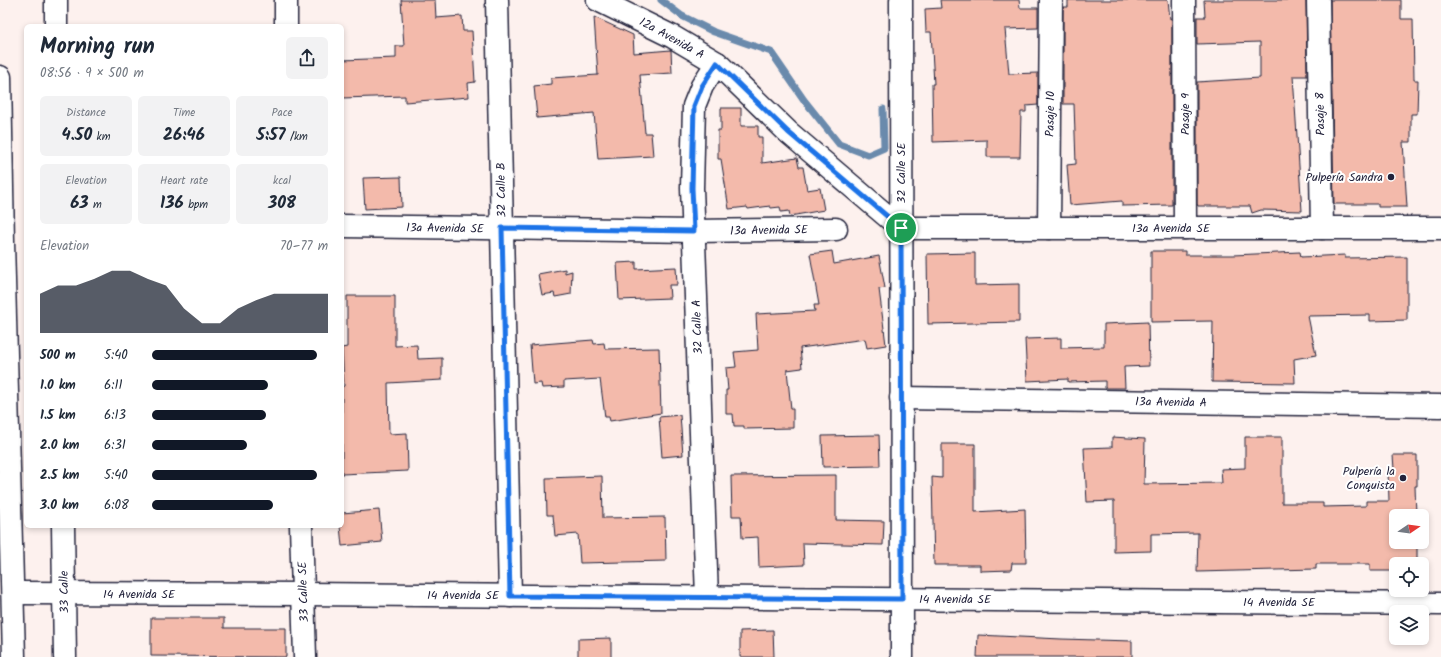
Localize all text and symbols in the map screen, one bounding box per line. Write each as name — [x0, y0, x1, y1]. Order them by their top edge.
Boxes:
street label: 12a Avenida A — [636, 13, 708, 64]
text: Morning run — [40, 30, 155, 65]
button: share — [286, 37, 328, 79]
text: 08:56 · 9 × 500 m — [40, 63, 144, 84]
street label: Pasaje 10 — [1041, 91, 1060, 137]
street label: Pasaje 8 — [1311, 91, 1330, 136]
street label: Pasaje 9 — [1176, 93, 1195, 135]
text: Distance — [66, 104, 106, 122]
text: Time — [173, 104, 195, 122]
text: Pace — [272, 104, 292, 122]
text: 4.50 — [62, 122, 92, 149]
text: 26:46 — [163, 122, 205, 149]
text: 5:57 — [256, 122, 286, 149]
text: km — [92, 128, 110, 146]
text: /km — [286, 128, 308, 146]
street label: 32 Calle SE — [892, 142, 911, 203]
street label: 32 Calle B — [492, 162, 511, 218]
place label: Pulpería Sandra — [1305, 168, 1383, 187]
text: Elevation — [65, 172, 107, 190]
text: Heart rate — [160, 172, 208, 190]
text: kcal — [273, 172, 291, 190]
marker: Pulpería Sandra — [1386, 172, 1396, 182]
text: 63 — [70, 190, 89, 217]
text: 136 — [160, 190, 184, 217]
text: 308 — [268, 190, 296, 217]
text: m — [89, 196, 102, 214]
text: bpm — [184, 196, 208, 214]
pin — [884, 211, 918, 245]
icon: arrive — [890, 217, 912, 239]
street label: 13a Avenida SE — [406, 218, 485, 239]
street label: 13a Avenida SE — [1132, 219, 1211, 238]
street label: 13a Avenida SE — [730, 220, 809, 241]
text: Elevation — [40, 236, 89, 257]
text: 70–77 m — [280, 236, 328, 257]
street label: 32 Calle A — [687, 299, 708, 355]
text: 500 m — [40, 345, 76, 366]
text: 5:40 — [104, 345, 128, 366]
text: 1.0 km — [40, 375, 76, 396]
text: 6:11 — [104, 375, 123, 396]
street label: 13a Avenida A — [1135, 392, 1207, 413]
text: 1.5 km — [40, 405, 76, 426]
text: 6:13 — [104, 405, 126, 426]
text: 2.0 km — [40, 435, 79, 456]
text: 6:31 — [104, 435, 126, 456]
place label: Pulpería la Conquista — [1343, 462, 1395, 495]
text: 2.5 km — [40, 465, 79, 486]
text: 5:40 — [104, 465, 128, 486]
marker: Pulpería la Conquista — [1398, 473, 1408, 483]
text: 3.0 km — [40, 495, 79, 516]
text: 6:08 — [104, 495, 129, 516]
north arrow — [1389, 509, 1429, 549]
map controls — [1389, 509, 1429, 645]
button: locate — [1389, 557, 1429, 597]
street label: 33 Calle SE — [293, 560, 314, 623]
street label: 33 Calle — [55, 570, 74, 613]
street label: 14 Avenida SE — [103, 585, 176, 604]
street label: 14 Avenida SE — [427, 586, 500, 605]
street label: 14 Avenida SE — [919, 590, 992, 609]
street label: 14 Avenida SE — [1243, 593, 1316, 612]
button: layers — [1389, 605, 1429, 645]

